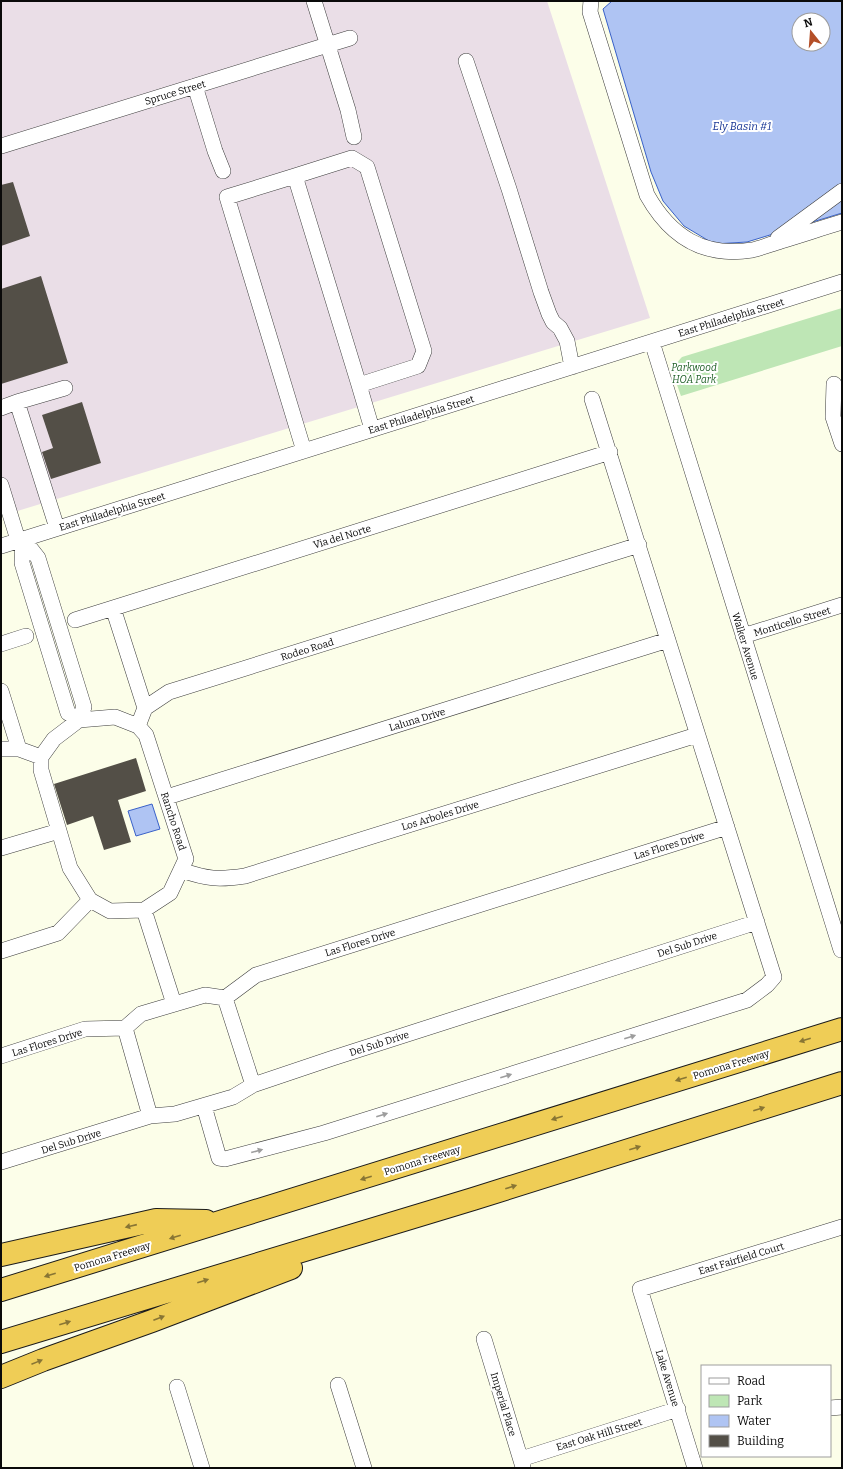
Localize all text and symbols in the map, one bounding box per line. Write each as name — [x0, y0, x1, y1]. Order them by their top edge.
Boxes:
north arrow — [791, 12, 831, 52]
text: N — [802, 15, 815, 30]
street label: Spruce Street — [143, 78, 207, 108]
water label: Ely Basin #1 — [713, 120, 771, 133]
street label: East Philadelphia Street — [677, 296, 786, 340]
park label: Parkwood HOA Park — [671, 362, 717, 386]
street label: East Philadelphia Street — [367, 393, 476, 437]
street label: East Philadelphia Street — [58, 490, 167, 534]
street label: Via del Norte — [312, 522, 373, 551]
street label: Monticello Street — [752, 604, 832, 639]
street label: Walker Avenue — [729, 611, 761, 682]
street label: Rodeo Road — [279, 636, 335, 664]
street label: Laluna Drive — [388, 706, 447, 734]
street label: Rancho Road — [158, 791, 188, 852]
street label: Los Arboles Drive — [400, 798, 480, 833]
street label: Las Flores Drive — [633, 830, 706, 862]
street label: Las Flores Drive — [324, 927, 397, 959]
street label: Del Sub Drive — [656, 930, 719, 960]
street label: Las Flores Drive — [11, 1027, 84, 1059]
street label: Del Sub Drive — [348, 1029, 411, 1059]
one-way arrow — [624, 1034, 636, 1040]
one-way arrow — [798, 1038, 810, 1044]
street label: Pomona Freeway — [692, 1047, 772, 1082]
one-way arrow — [500, 1073, 512, 1079]
one-way arrow — [674, 1076, 686, 1082]
one-way arrow — [753, 1106, 765, 1112]
one-way arrow — [376, 1112, 388, 1118]
one-way arrow — [550, 1115, 562, 1121]
street label: Del Sub Drive — [40, 1127, 103, 1157]
street label: Pomona Freeway — [383, 1143, 463, 1178]
one-way arrow — [629, 1145, 641, 1151]
one-way arrow — [250, 1147, 263, 1153]
one-way arrow — [359, 1175, 371, 1181]
one-way arrow — [505, 1184, 517, 1190]
one-way arrow — [125, 1223, 137, 1229]
one-way arrow — [168, 1234, 180, 1240]
street label: Pomona Freeway — [73, 1239, 153, 1274]
street label: East Fairfield Court — [697, 1240, 786, 1278]
one-way arrow — [44, 1272, 56, 1278]
one-way arrow — [197, 1278, 209, 1284]
one-way arrow — [154, 1315, 166, 1321]
one-way arrow — [59, 1320, 71, 1326]
street label: Lake Avenue — [653, 1348, 681, 1408]
one-way arrow — [32, 1359, 44, 1365]
legend — [701, 1365, 831, 1457]
street label: Imperial Place — [488, 1371, 518, 1438]
text: Road — [737, 1374, 765, 1388]
text: Park — [737, 1394, 763, 1408]
text: Water — [737, 1414, 772, 1428]
street label: East Oak Hill Street — [555, 1416, 644, 1454]
text: Building — [737, 1434, 784, 1448]

